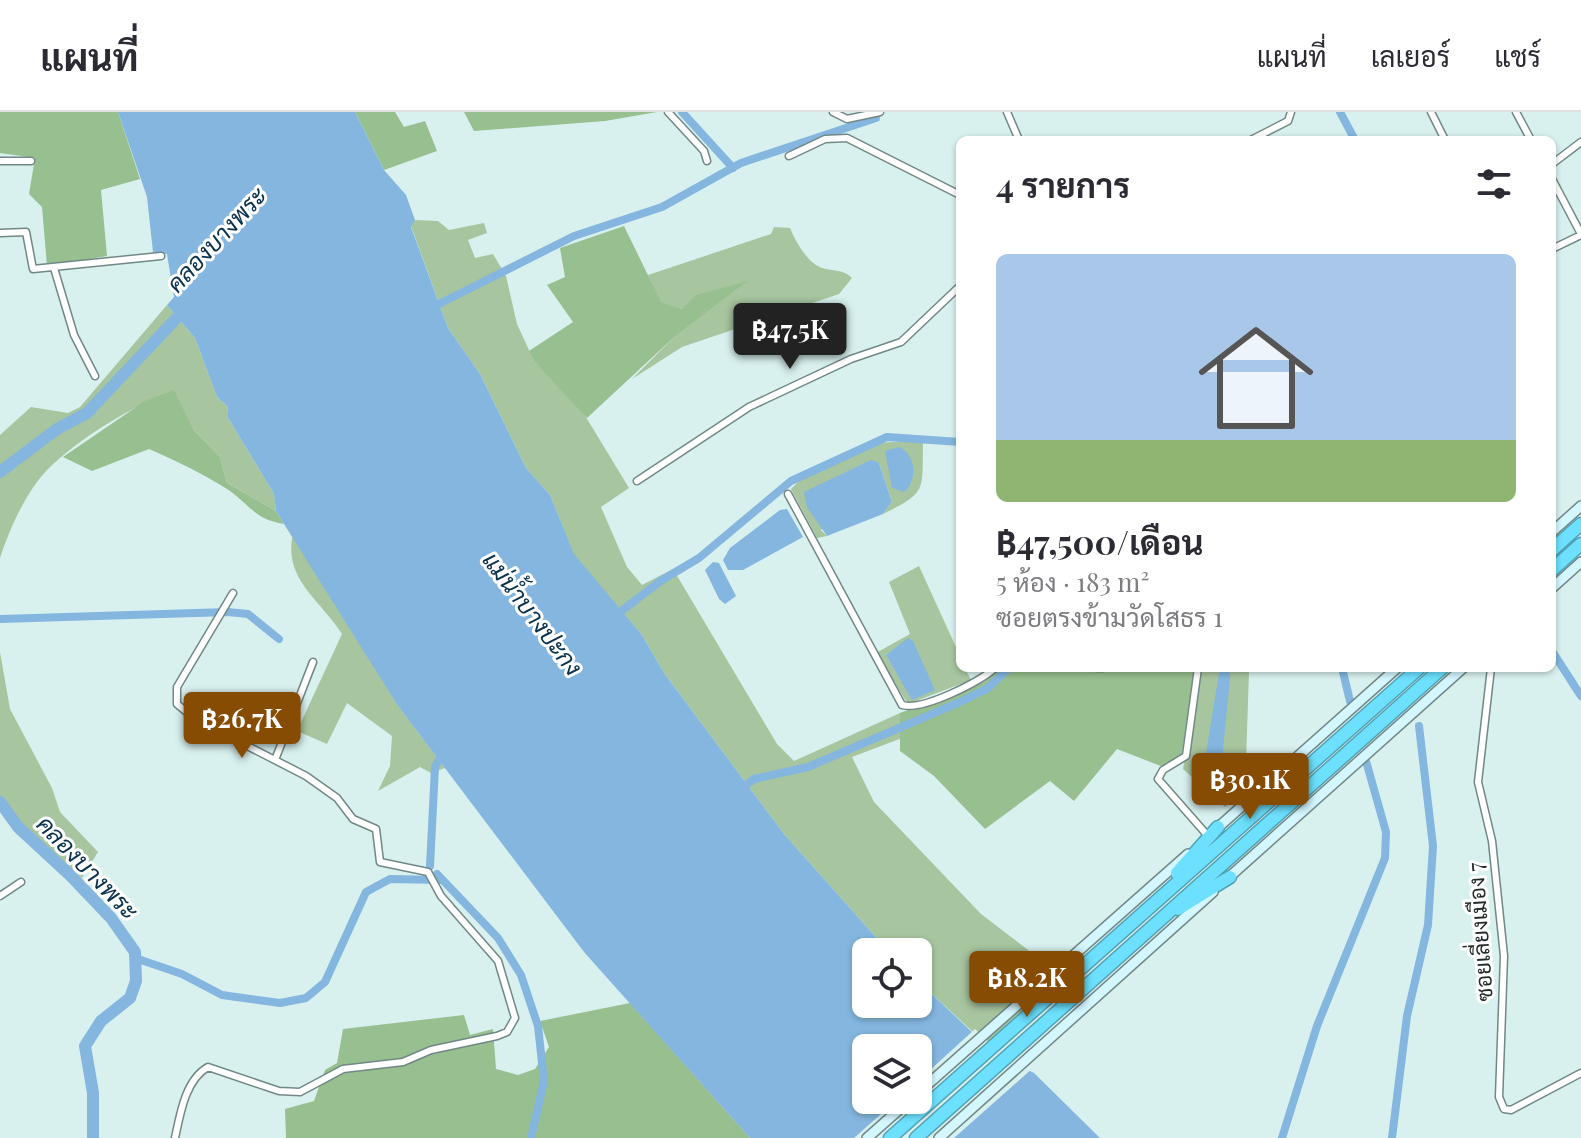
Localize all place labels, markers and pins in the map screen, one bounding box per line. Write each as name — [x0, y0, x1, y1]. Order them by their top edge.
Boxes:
pin: ฿47.5K — [725, 303, 855, 371]
pin: ฿26.7K — [177, 692, 307, 760]
pin: ฿30.1K — [1185, 753, 1315, 821]
pin: ฿18.2K — [962, 951, 1092, 1019]

